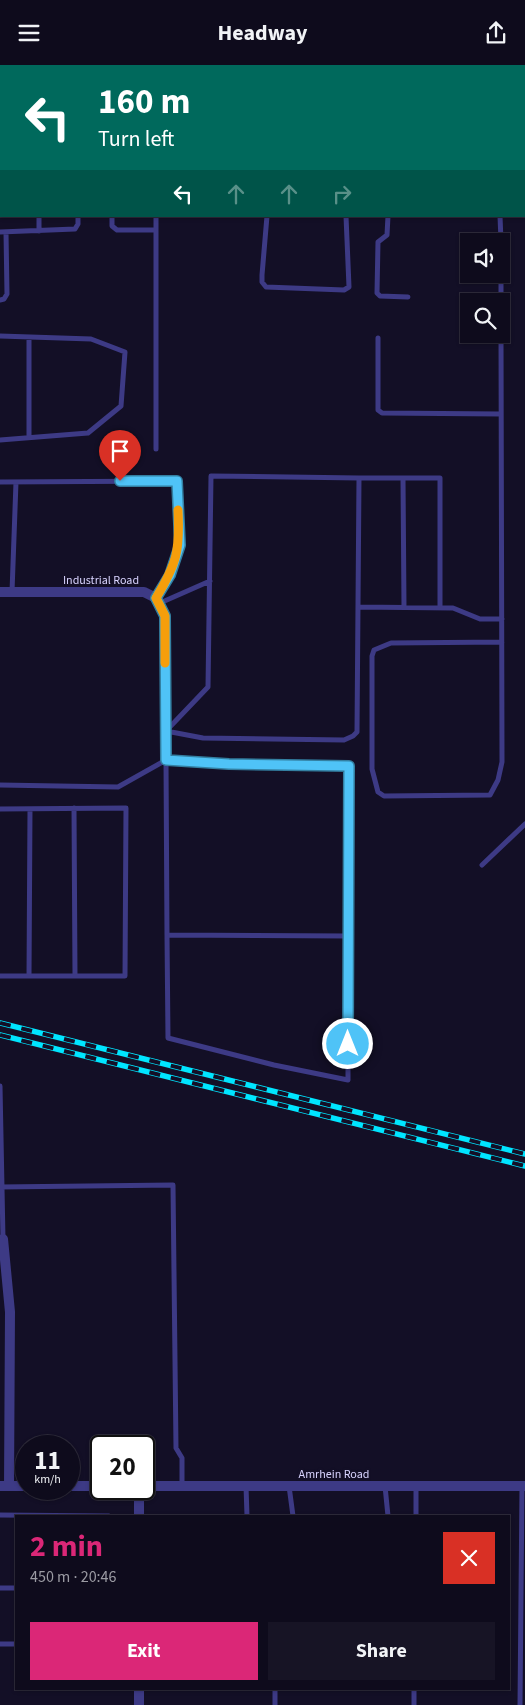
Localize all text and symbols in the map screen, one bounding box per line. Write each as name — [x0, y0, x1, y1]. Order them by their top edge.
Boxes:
text: Headway — [217, 17, 308, 49]
icon: menu — [15, 19, 43, 47]
icon: share — [482, 19, 510, 47]
text: 160 m — [98, 77, 190, 127]
icon: left — [15, 85, 80, 150]
text: Turn left — [98, 123, 174, 155]
icon: left — [169, 180, 197, 208]
icon: ahead — [222, 180, 250, 208]
icon: ahead — [275, 180, 303, 208]
icon: right — [328, 180, 356, 208]
map controls — [460, 233, 510, 343]
button: sound — [460, 233, 510, 283]
button: search — [460, 293, 510, 343]
pin — [99, 430, 141, 481]
icon: arrive — [106, 437, 134, 465]
street label: Industrial Road — [63, 572, 139, 589]
position arrow — [321, 1017, 373, 1069]
speed limit sign: 20 — [90, 1435, 155, 1500]
text: 11 — [34, 1443, 61, 1479]
street label: Amrhein Road — [299, 1466, 369, 1483]
text: km/h — [34, 1471, 61, 1488]
text: 2 min — [30, 1525, 103, 1568]
button: close — [443, 1532, 495, 1584]
text: 450 m · 20:46 — [30, 1566, 117, 1588]
button: Exit — [30, 1622, 258, 1680]
button: Share — [268, 1622, 495, 1680]

